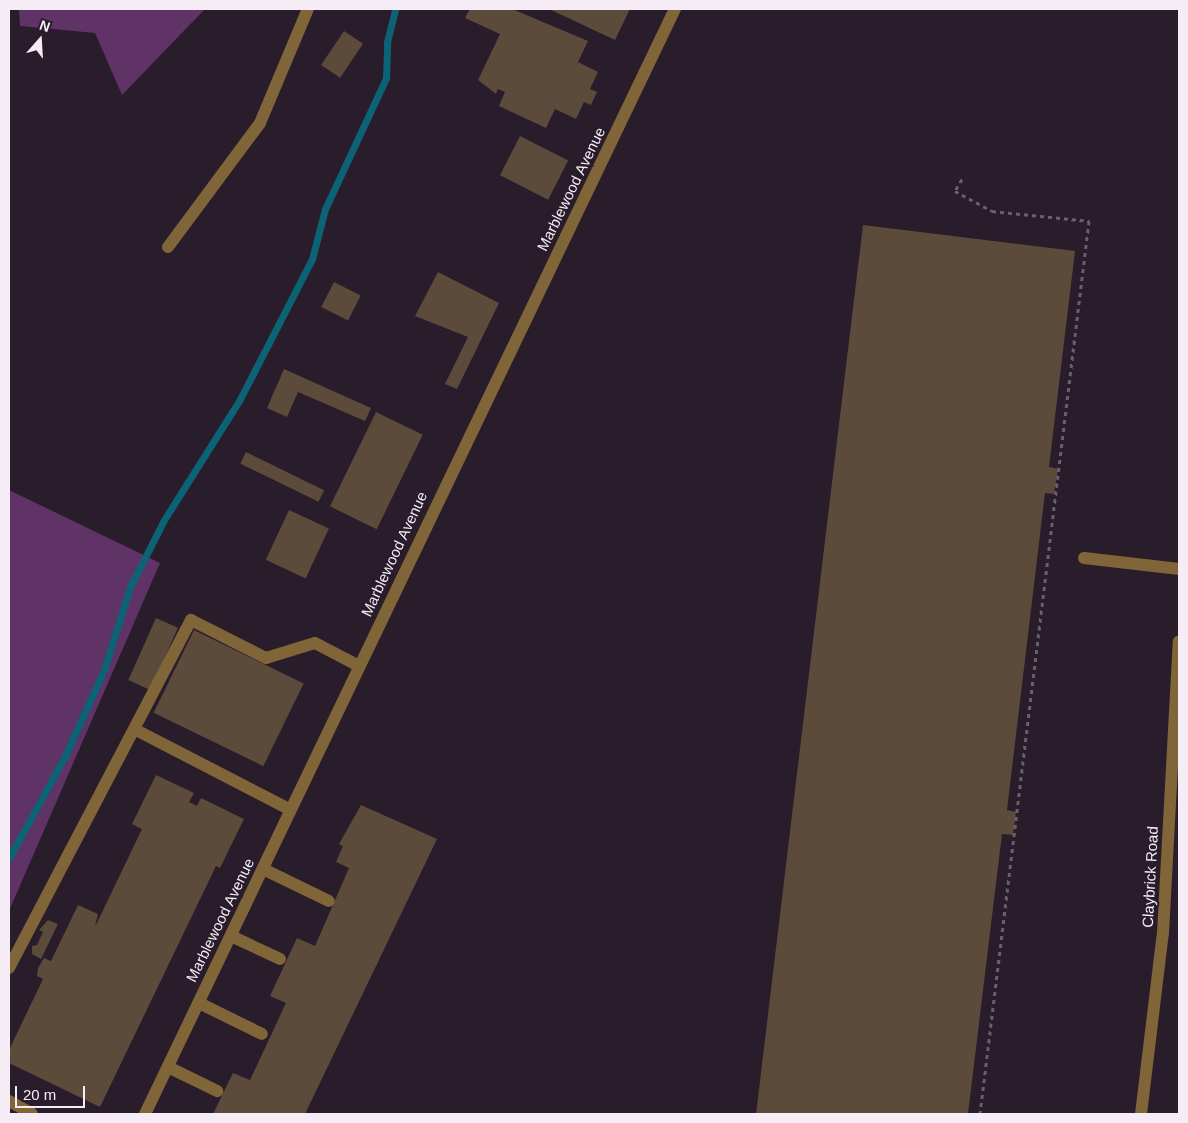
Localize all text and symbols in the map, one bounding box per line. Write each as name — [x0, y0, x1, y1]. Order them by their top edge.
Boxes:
north arrow — [15, 15, 65, 65]
text: N — [37, 17, 52, 35]
street label: Marblewood Avenue — [533, 124, 609, 254]
street label: Marblewood Avenue — [357, 488, 431, 620]
street label: Claybrick Road — [1138, 826, 1162, 928]
street label: Marblewood Avenue — [182, 855, 258, 985]
scale bar — [18, 1076, 88, 1108]
text: 20 m — [23, 1086, 56, 1103]

